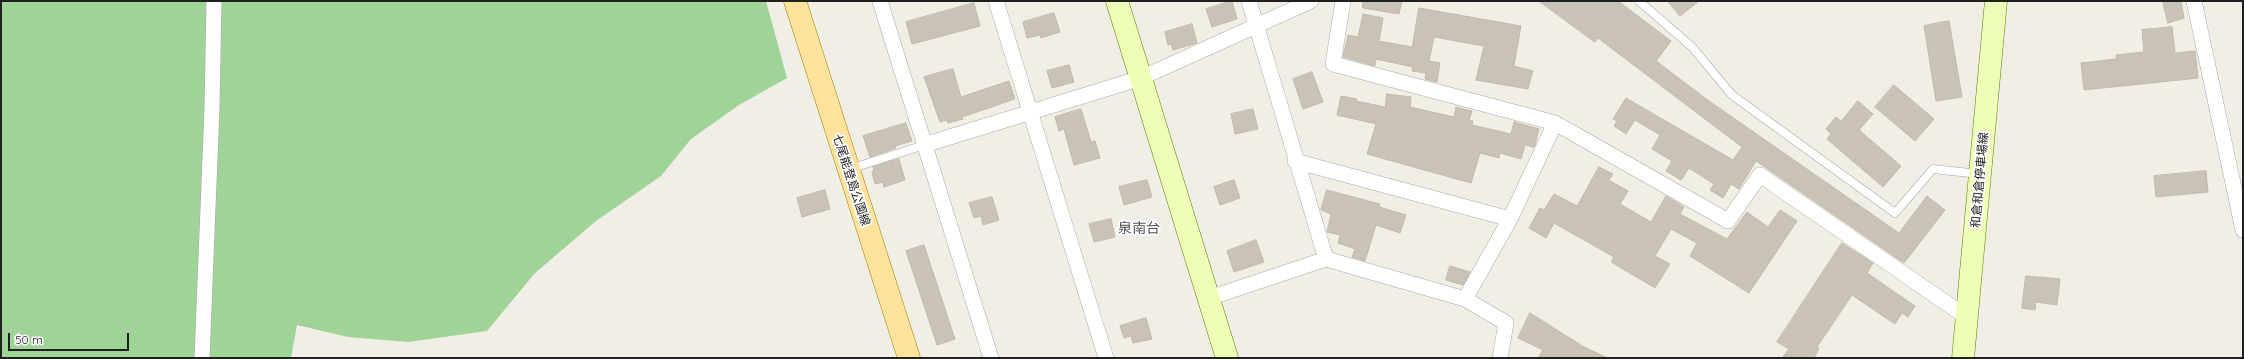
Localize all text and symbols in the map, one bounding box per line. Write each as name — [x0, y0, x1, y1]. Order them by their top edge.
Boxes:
street label: 七尾能登島公園線 — [829, 132, 873, 228]
street label: 和倉和倉停車場線 — [1969, 132, 1991, 228]
district label: 泉南台 — [1118, 221, 1160, 237]
scale bar — [10, 325, 131, 351]
text: 50 m — [15, 332, 43, 347]

